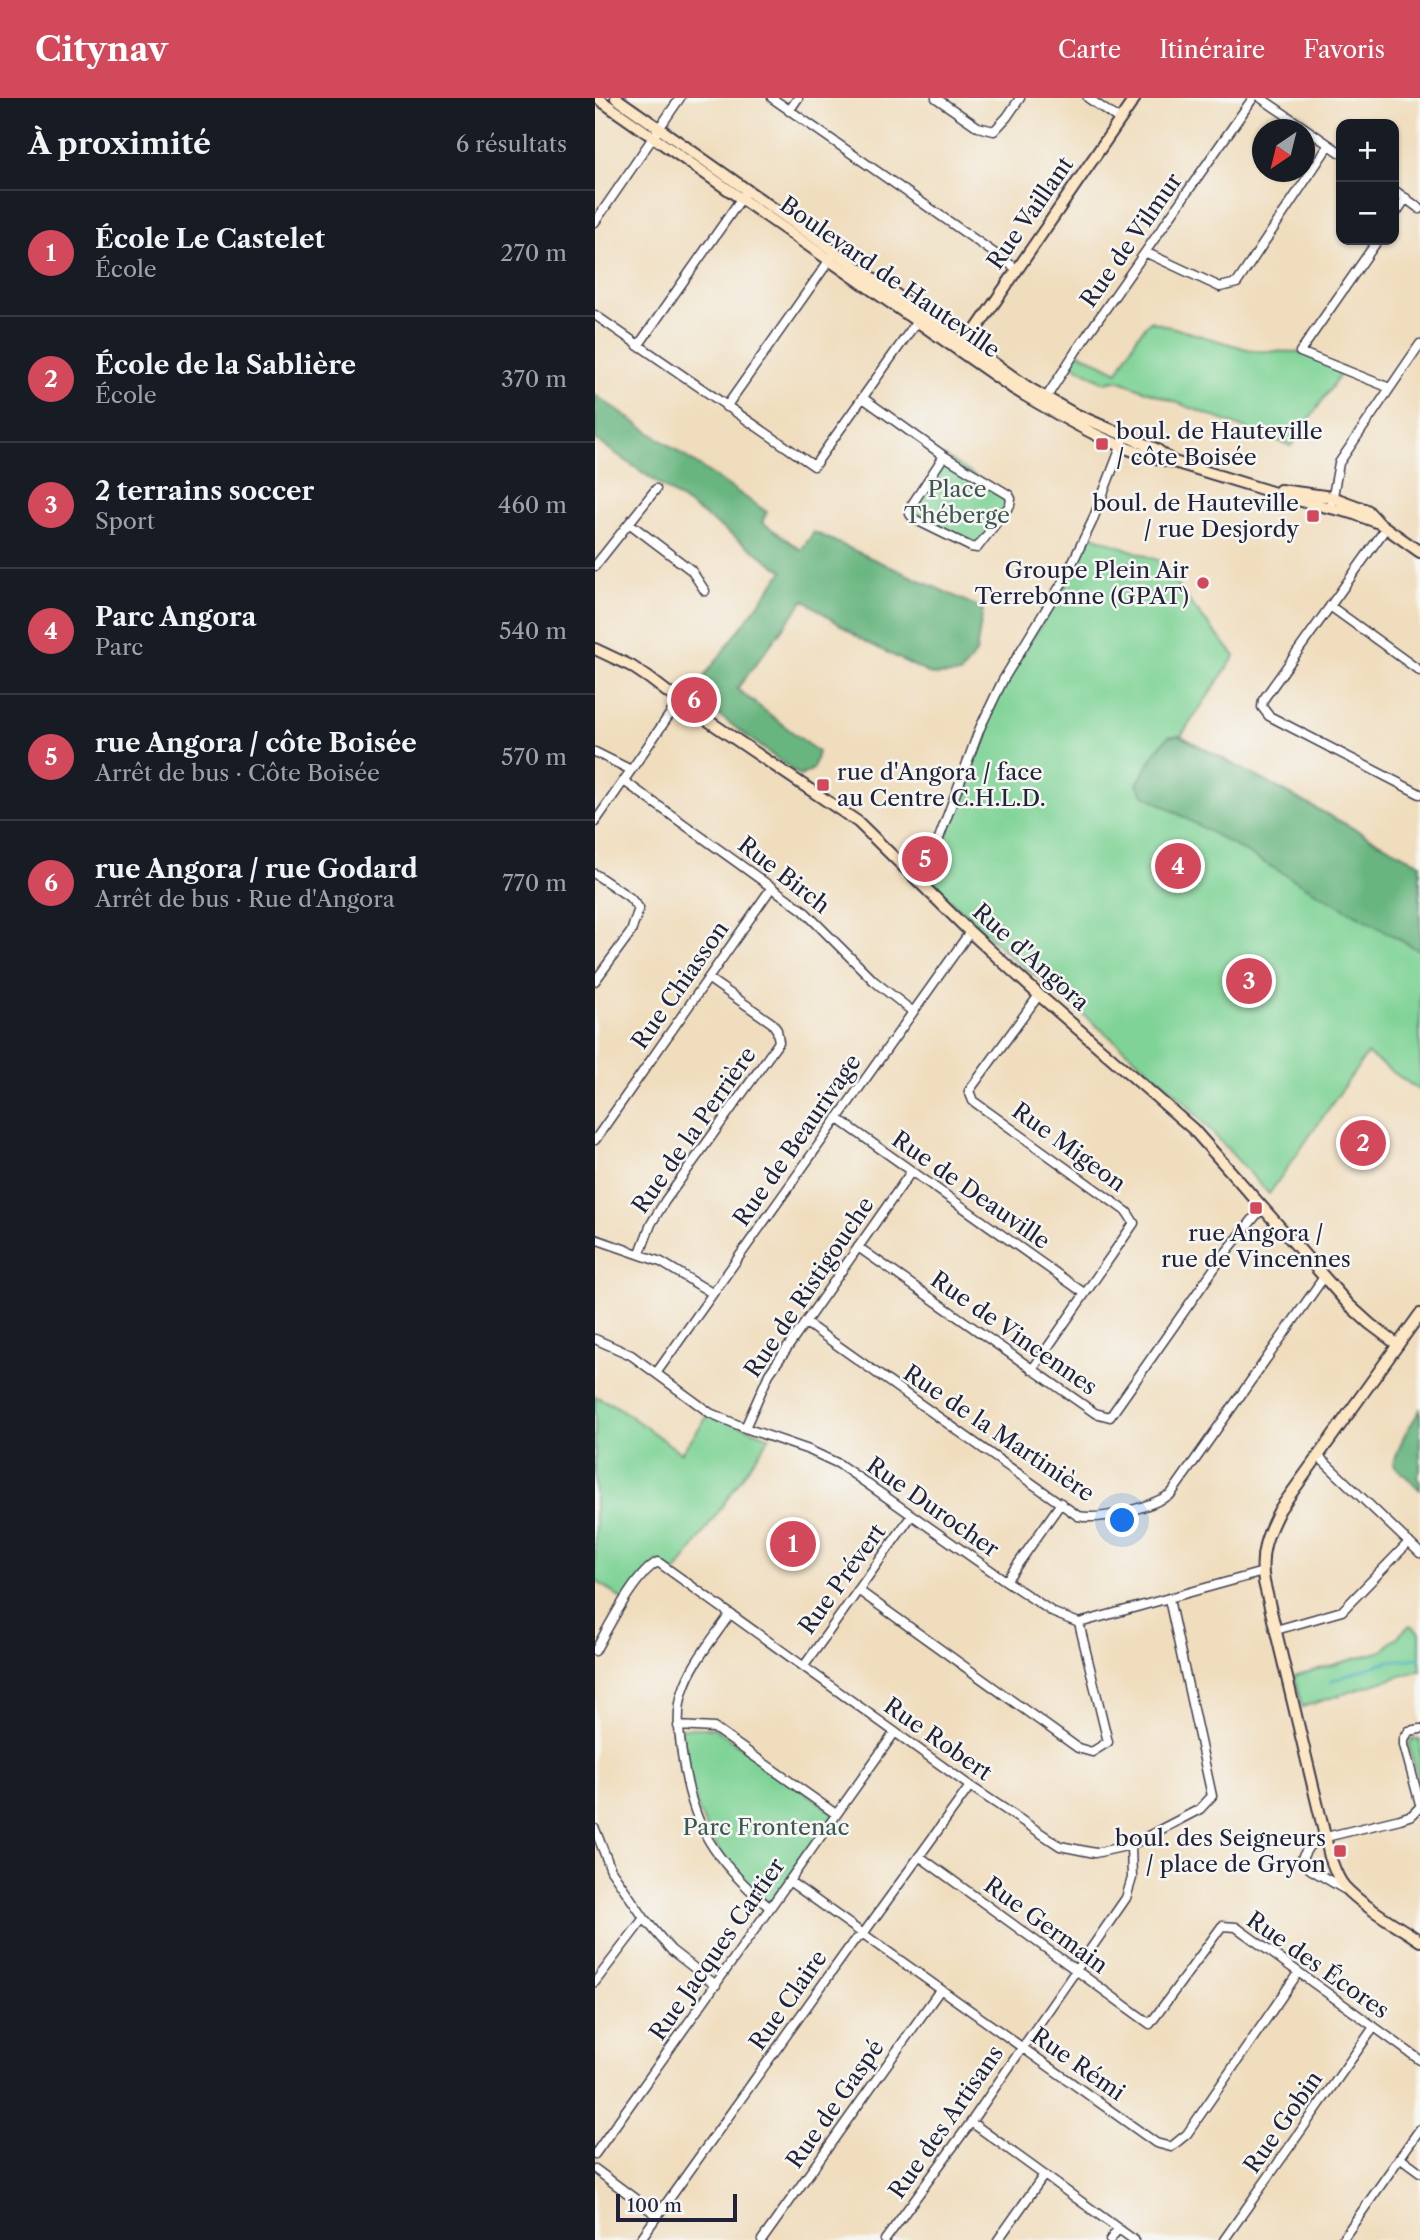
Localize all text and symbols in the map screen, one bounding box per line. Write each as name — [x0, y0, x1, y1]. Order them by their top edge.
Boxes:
text: Citynav — [35, 29, 168, 70]
text: Carte — [1058, 35, 1121, 64]
text: Itinéraire — [1159, 35, 1265, 64]
text: Favoris — [1303, 35, 1385, 64]
north arrow — [1252, 119, 1315, 182]
map controls — [1336, 119, 1399, 245]
button: + — [1336, 119, 1399, 182]
text: À proximité — [28, 125, 211, 162]
text: 6 résultats — [456, 130, 567, 158]
street label: Rue Vaillant — [981, 151, 1079, 275]
street label: Rue de Vilmur — [1074, 167, 1188, 313]
button: − — [1336, 182, 1399, 245]
street label: Boulevard de Hauteville — [774, 190, 1006, 364]
text: École Le Castelet — [95, 223, 325, 255]
text: 1 — [46, 239, 56, 267]
text: 270 m — [500, 239, 567, 267]
text: École — [95, 255, 157, 283]
text: École de la Sablière — [95, 349, 356, 381]
text: 2 — [44, 365, 58, 393]
text: 370 m — [501, 365, 567, 393]
text: École — [95, 381, 157, 409]
place label: boul. de Hauteville / côte Boisée — [1116, 417, 1323, 471]
marker: boul. de Hauteville / côte Boisée — [1094, 436, 1110, 452]
text: 2 terrains soccer — [95, 475, 314, 507]
park label: Place Théberge — [904, 475, 1010, 529]
place label: boul. de Hauteville / rue Desjordy — [1092, 489, 1299, 543]
text: 3 — [45, 491, 58, 519]
text: 460 m — [498, 491, 567, 519]
text: Sport — [95, 507, 155, 535]
marker: boul. de Hauteville / rue Desjordy — [1305, 508, 1321, 524]
place label: Groupe Plein Air Terrebonne (GPAT) — [975, 556, 1189, 610]
marker: Groupe Plein Air Terrebonne (GPAT) — [1195, 575, 1211, 591]
text: Parc Angora — [95, 601, 256, 633]
text: 4 — [44, 617, 58, 645]
text: 540 m — [499, 617, 567, 645]
text: Parc — [95, 633, 143, 661]
pin: 6 — [671, 674, 717, 726]
text: rue Angora / côte Boisée — [95, 727, 417, 759]
text: 5 — [45, 743, 57, 771]
text: 570 m — [501, 743, 567, 771]
place label: rue d'Angora / face au Centre C.H.L.D. — [837, 758, 1046, 812]
text: Arrêt de bus · Côte Boisée — [95, 759, 380, 787]
marker: rue d'Angora / face au Centre C.H.L.D. — [815, 777, 831, 793]
street label: Rue Birch — [732, 830, 836, 920]
pin: 5 — [902, 833, 948, 885]
pin: 4 — [1155, 840, 1201, 892]
text: rue Angora / rue Godard — [95, 853, 418, 885]
text: 6 — [44, 869, 58, 897]
text: 770 m — [502, 869, 567, 897]
text: Arrêt de bus · Rue d'Angora — [95, 885, 395, 913]
street label: Rue d'Angora — [967, 897, 1096, 1017]
street label: Rue Chiasson — [626, 916, 734, 1054]
pin: 3 — [1226, 955, 1272, 1007]
street label: Rue de la Perrière — [626, 1041, 762, 1219]
street label: Rue de Beaurivage — [727, 1049, 867, 1231]
street label: Rue Migeon — [1007, 1096, 1131, 1198]
pin: 2 — [1340, 1117, 1386, 1169]
street label: Rue de Deauville — [887, 1125, 1055, 1255]
street label: Rue de Ristigouche — [738, 1192, 880, 1382]
marker: rue Angora / rue de Vincennes — [1248, 1200, 1264, 1216]
place label: rue Angora / rue de Vincennes — [1161, 1219, 1351, 1273]
street label: Rue de Vincennes — [925, 1265, 1103, 1401]
street label: Rue de la Martinière — [898, 1359, 1100, 1507]
street label: Rue Durocher — [861, 1451, 1005, 1563]
your location — [1105, 1503, 1139, 1537]
pin: 1 — [770, 1518, 816, 1570]
street label: Rue Prévert — [793, 1518, 891, 1640]
street label: Rue Robert — [879, 1692, 997, 1786]
park label: Parc Frontenac — [683, 1813, 849, 1841]
place label: boul. des Seigneurs / place de Gryon — [1115, 1824, 1326, 1878]
marker: boul. des Seigneurs / place de Gryon — [1332, 1843, 1348, 1859]
street label: Rue Jacques Cartier — [643, 1852, 791, 2046]
street label: Rue Germain — [979, 1871, 1113, 1979]
street label: Rue des Écores — [1241, 1906, 1395, 2024]
street label: Rue Claire — [743, 1944, 833, 2056]
street label: Rue Rémi — [1026, 2022, 1130, 2106]
street label: Rue de Gaspé — [780, 2034, 890, 2174]
street label: Rue des Artisans — [883, 2040, 1009, 2204]
street label: Rue Gobin — [1238, 2066, 1328, 2178]
scale bar — [616, 2191, 737, 2223]
text: 100 m — [627, 2194, 682, 2217]

